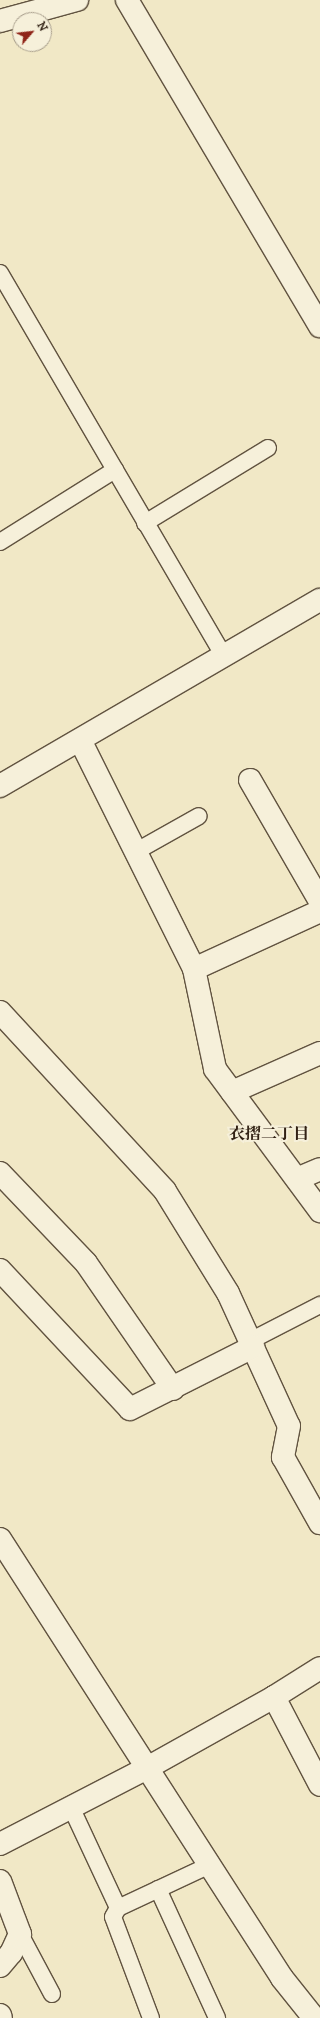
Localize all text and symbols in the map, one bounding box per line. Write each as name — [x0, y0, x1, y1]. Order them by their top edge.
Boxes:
north arrow — [12, 12, 52, 52]
text: N — [33, 20, 50, 34]
district label: 衣摺二丁目 — [229, 1124, 309, 1144]

